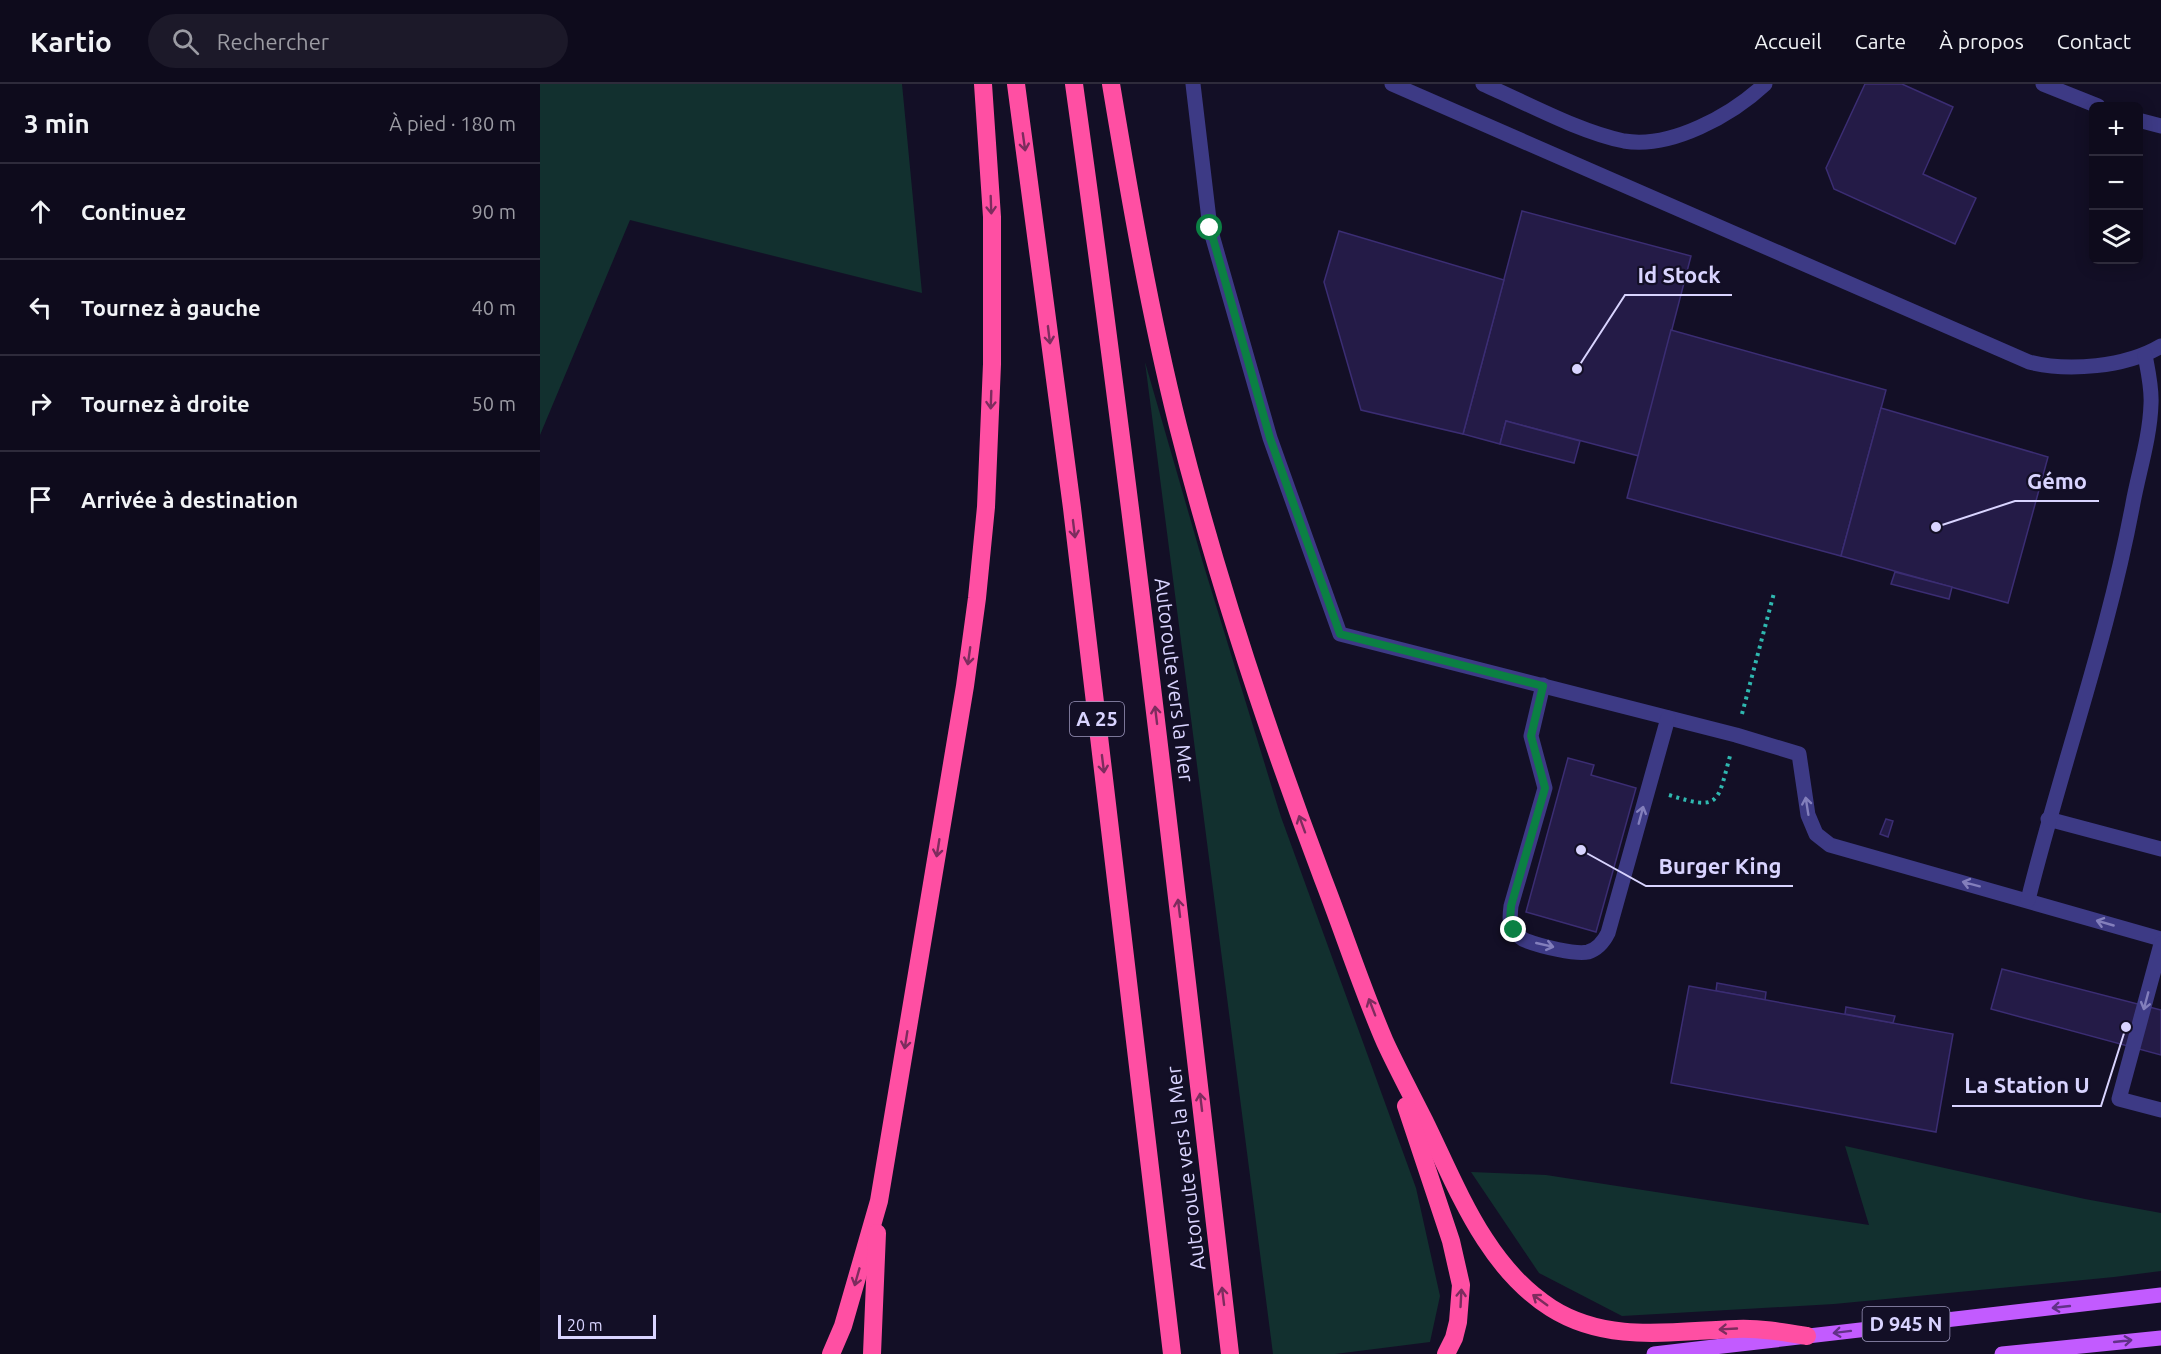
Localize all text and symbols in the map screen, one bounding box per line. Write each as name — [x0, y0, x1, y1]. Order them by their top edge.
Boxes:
search box — [148, 14, 568, 68]
icon: search — [169, 25, 202, 58]
text: Kartio — [30, 26, 112, 57]
text: Rechercher — [217, 29, 329, 54]
text: Accueil — [1754, 29, 1822, 53]
text: Carte — [1855, 29, 1906, 53]
text: À propos — [1939, 29, 2024, 53]
text: Contact — [2057, 29, 2131, 53]
map controls — [2089, 102, 2143, 264]
button: + — [2089, 102, 2143, 156]
text: 3 min — [24, 109, 90, 138]
text: À pied · 180 m — [389, 112, 516, 135]
one-way arrow — [1018, 132, 1029, 151]
button: − — [2089, 156, 2143, 210]
icon: ahead — [24, 195, 57, 228]
one-way arrow — [986, 195, 997, 215]
text: Continuez — [81, 199, 186, 224]
text: 90 m — [472, 200, 516, 223]
button: layers — [2089, 210, 2143, 264]
route start — [1196, 214, 1222, 240]
callout: Id Stock — [1625, 255, 1732, 295]
text: Id Stock — [1637, 262, 1721, 287]
icon: left — [24, 291, 57, 324]
text: Tournez à gauche — [81, 295, 261, 320]
text: 40 m — [472, 296, 516, 319]
one-way arrow — [1044, 325, 1055, 345]
icon: right — [24, 387, 57, 420]
one-way arrow — [985, 390, 997, 410]
text: Tournez à droite — [81, 391, 250, 416]
text: 50 m — [472, 392, 516, 415]
callout: Gémo — [2015, 461, 2099, 501]
text: Gémo — [2027, 468, 2087, 493]
icon: arrive — [24, 483, 57, 516]
text: Arrivée à destination — [81, 487, 298, 512]
one-way arrow — [1069, 518, 1080, 538]
street label: Autoroute vers la Mer — [1151, 576, 1199, 783]
one-way arrow — [963, 645, 974, 665]
road number: A 25 — [1070, 702, 1124, 736]
one-way arrow — [1151, 705, 1162, 725]
one-way arrow — [1098, 754, 1109, 773]
one-way arrow — [1801, 796, 1812, 816]
one-way arrow — [1636, 806, 1647, 825]
one-way arrow — [1296, 816, 1307, 834]
one-way arrow — [932, 838, 943, 857]
callout: Burger King — [1646, 846, 1793, 886]
text: Burger King — [1658, 853, 1782, 878]
one-way arrow — [1962, 878, 1981, 890]
one-way arrow — [1173, 899, 1184, 919]
route end — [1500, 916, 1526, 942]
one-way arrow — [2096, 917, 2115, 928]
one-way arrow — [1535, 940, 1554, 952]
one-way arrow — [2139, 991, 2151, 1010]
one-way arrow — [1365, 998, 1376, 1016]
one-way arrow — [900, 1030, 911, 1050]
street label: Autoroute vers la Mer — [1161, 1065, 1209, 1272]
callout: La Station U — [1952, 1066, 2101, 1106]
text: La Station U — [1964, 1072, 2090, 1097]
one-way arrow — [1195, 1093, 1206, 1113]
one-way arrow — [851, 1268, 862, 1287]
one-way arrow — [1217, 1286, 1228, 1306]
one-way arrow — [1455, 1289, 1466, 1309]
one-way arrow — [1533, 1294, 1549, 1306]
one-way arrow — [2052, 1301, 2072, 1312]
road number: D 945 N — [1862, 1307, 1950, 1341]
scale bar — [558, 1312, 656, 1340]
text: 20 m — [567, 1316, 603, 1334]
one-way arrow — [1718, 1324, 1738, 1335]
one-way arrow — [1833, 1327, 1852, 1338]
one-way arrow — [2113, 1335, 2133, 1346]

